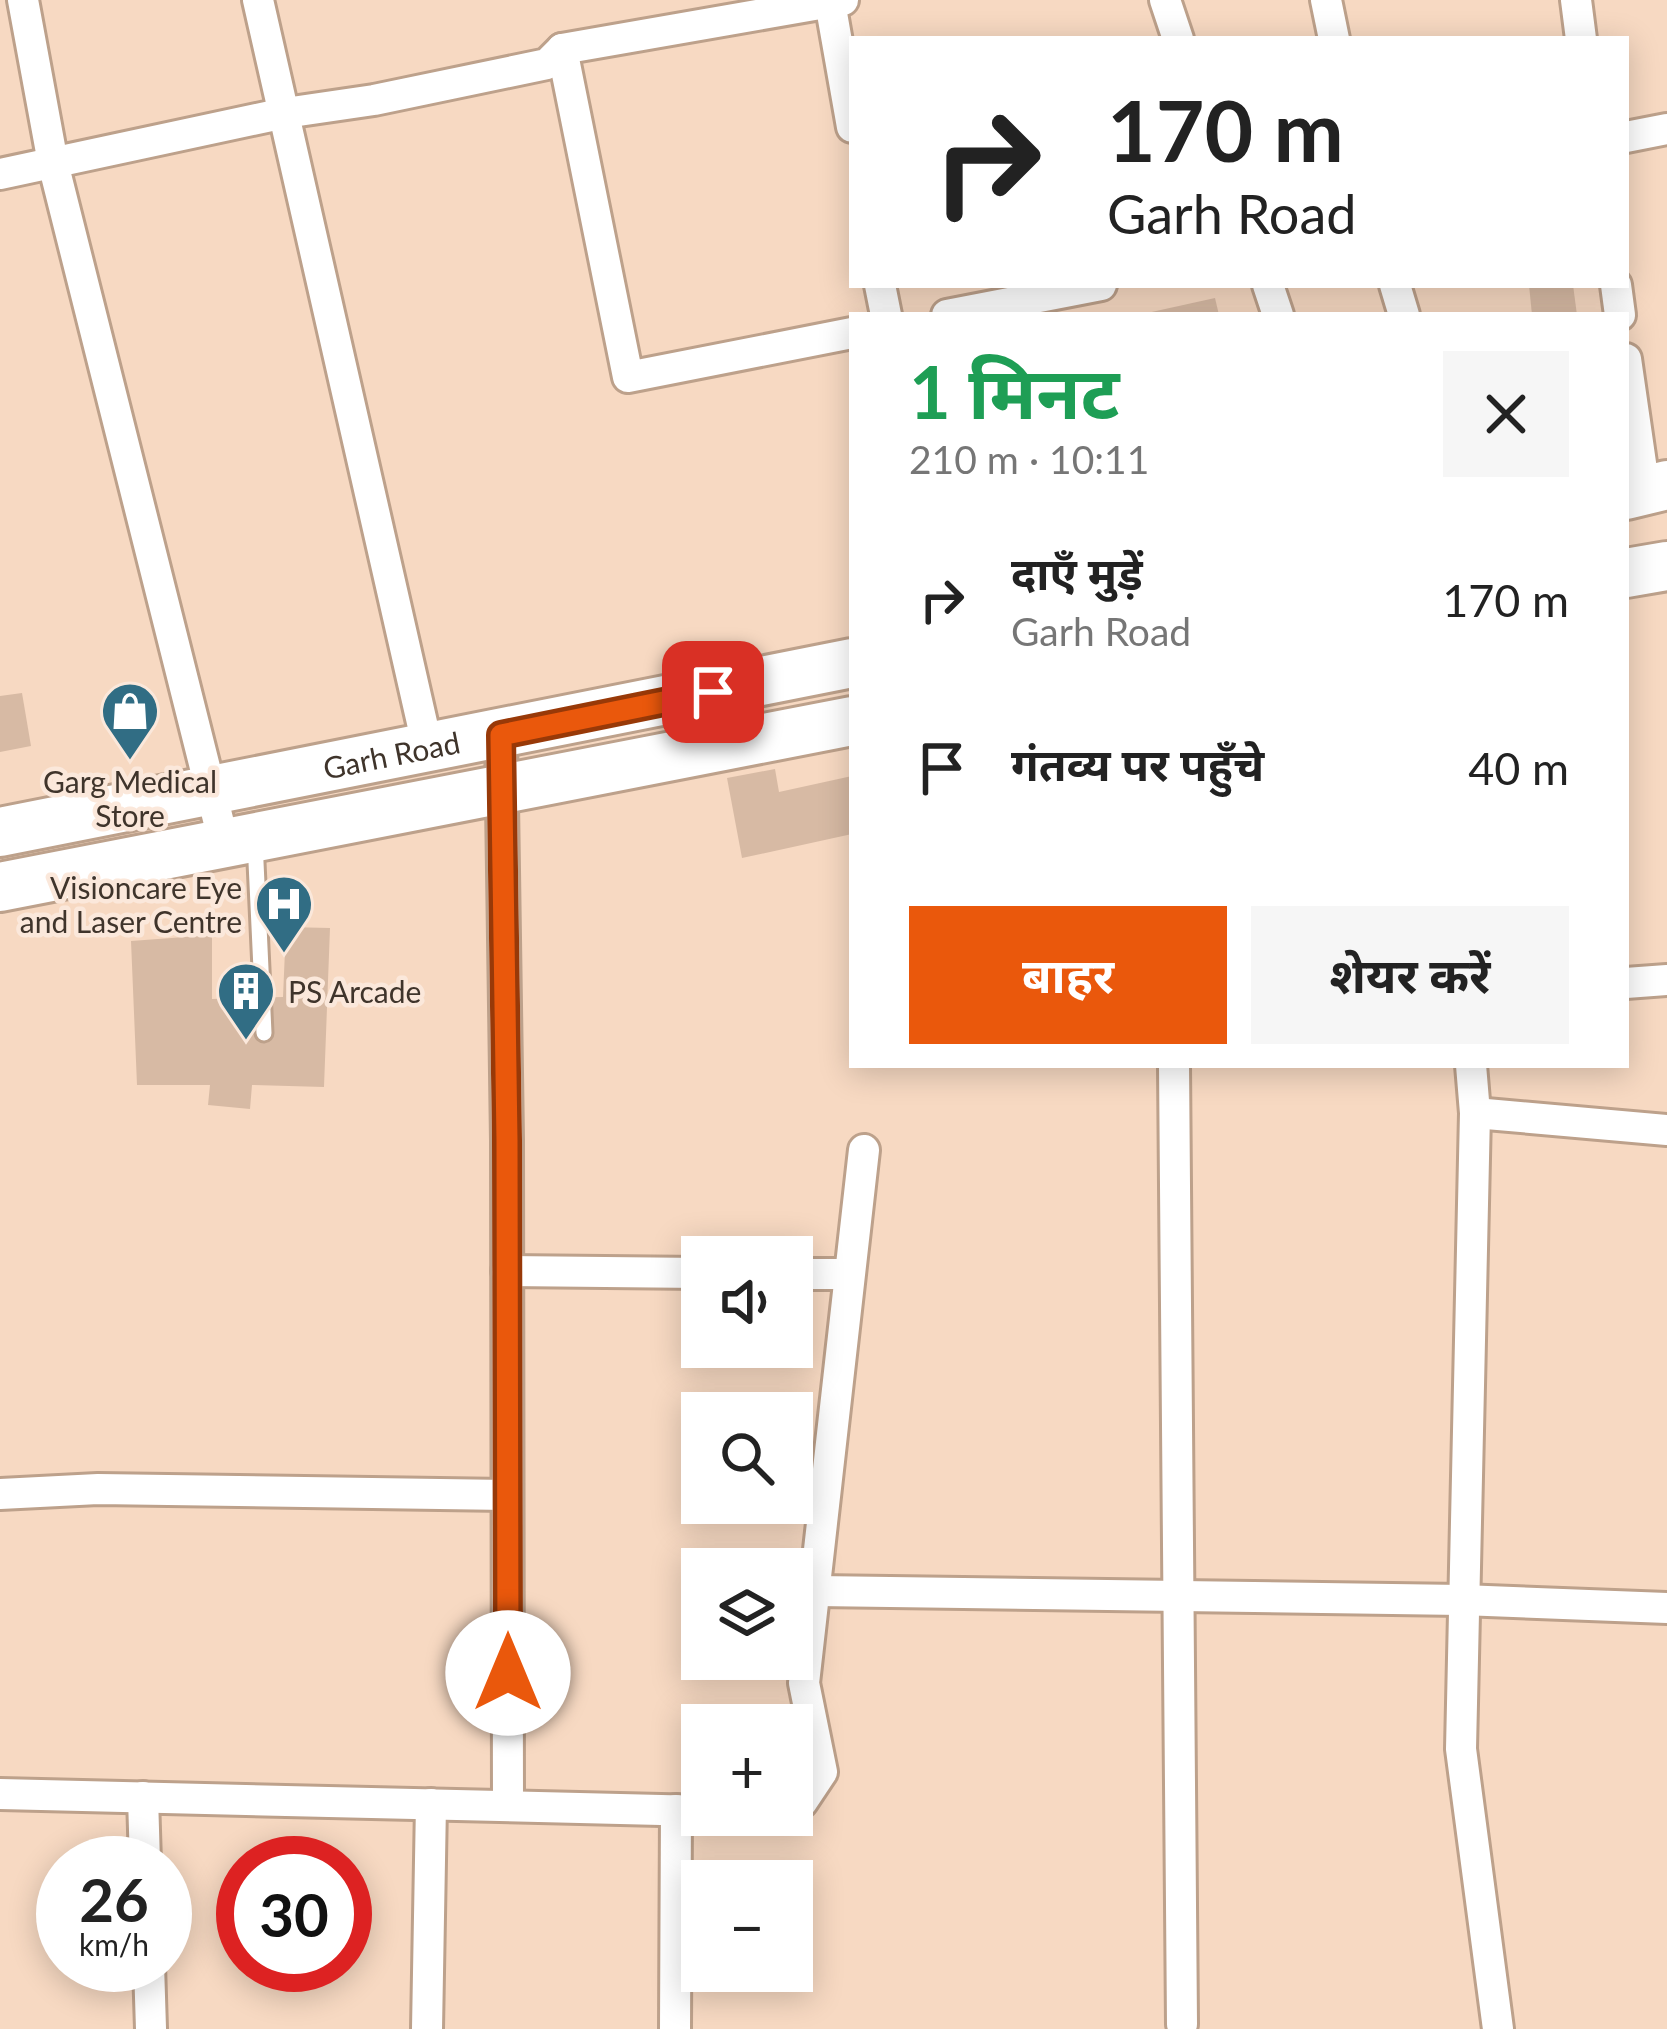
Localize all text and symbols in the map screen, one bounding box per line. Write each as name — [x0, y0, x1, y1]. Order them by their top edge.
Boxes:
text: 170 m — [1107, 79, 1344, 180]
icon: right — [909, 84, 1065, 240]
text: Garh Road — [1107, 181, 1357, 246]
text: 1 मिनट — [909, 348, 1119, 434]
button: close — [1443, 351, 1569, 477]
text: 210 m · 10:11 — [909, 436, 1149, 482]
text: दाएँ मुड़ें — [1011, 546, 1143, 600]
icon: right — [909, 567, 975, 633]
text: 170 m — [1442, 573, 1569, 627]
text: Garh Road — [1011, 608, 1191, 654]
pin — [662, 641, 764, 743]
icon: arrive — [680, 659, 746, 725]
shop icon: Garg Medical Store — [99, 680, 161, 762]
street label: Garh Road — [320, 723, 463, 786]
icon: arrive — [909, 735, 975, 801]
text: गंतव्य पर पहुँचे — [1011, 737, 1264, 791]
text: 40 m — [1468, 741, 1569, 795]
place label: Garg Medical Store — [43, 763, 217, 833]
place label: Visioncare Eye and Laser Centre — [20, 869, 242, 939]
hospital icon: Visioncare Eye and Laser Centre — [253, 873, 315, 955]
button: बाहर — [909, 906, 1227, 1044]
button: शेयर करें — [1251, 906, 1569, 1044]
building icon: PS Arcade — [215, 960, 277, 1042]
place label: PS Arcade — [288, 973, 421, 1009]
map controls — [681, 1236, 813, 1992]
button: sound — [681, 1236, 813, 1368]
button: search — [681, 1392, 813, 1524]
button: layers — [681, 1548, 813, 1680]
position arrow — [445, 1610, 571, 1736]
button: + — [681, 1704, 813, 1836]
speed limit sign: 30 — [216, 1836, 372, 1992]
button: − — [681, 1860, 813, 1992]
text: 26 — [79, 1863, 149, 1935]
text: km/h — [79, 1926, 149, 1962]

